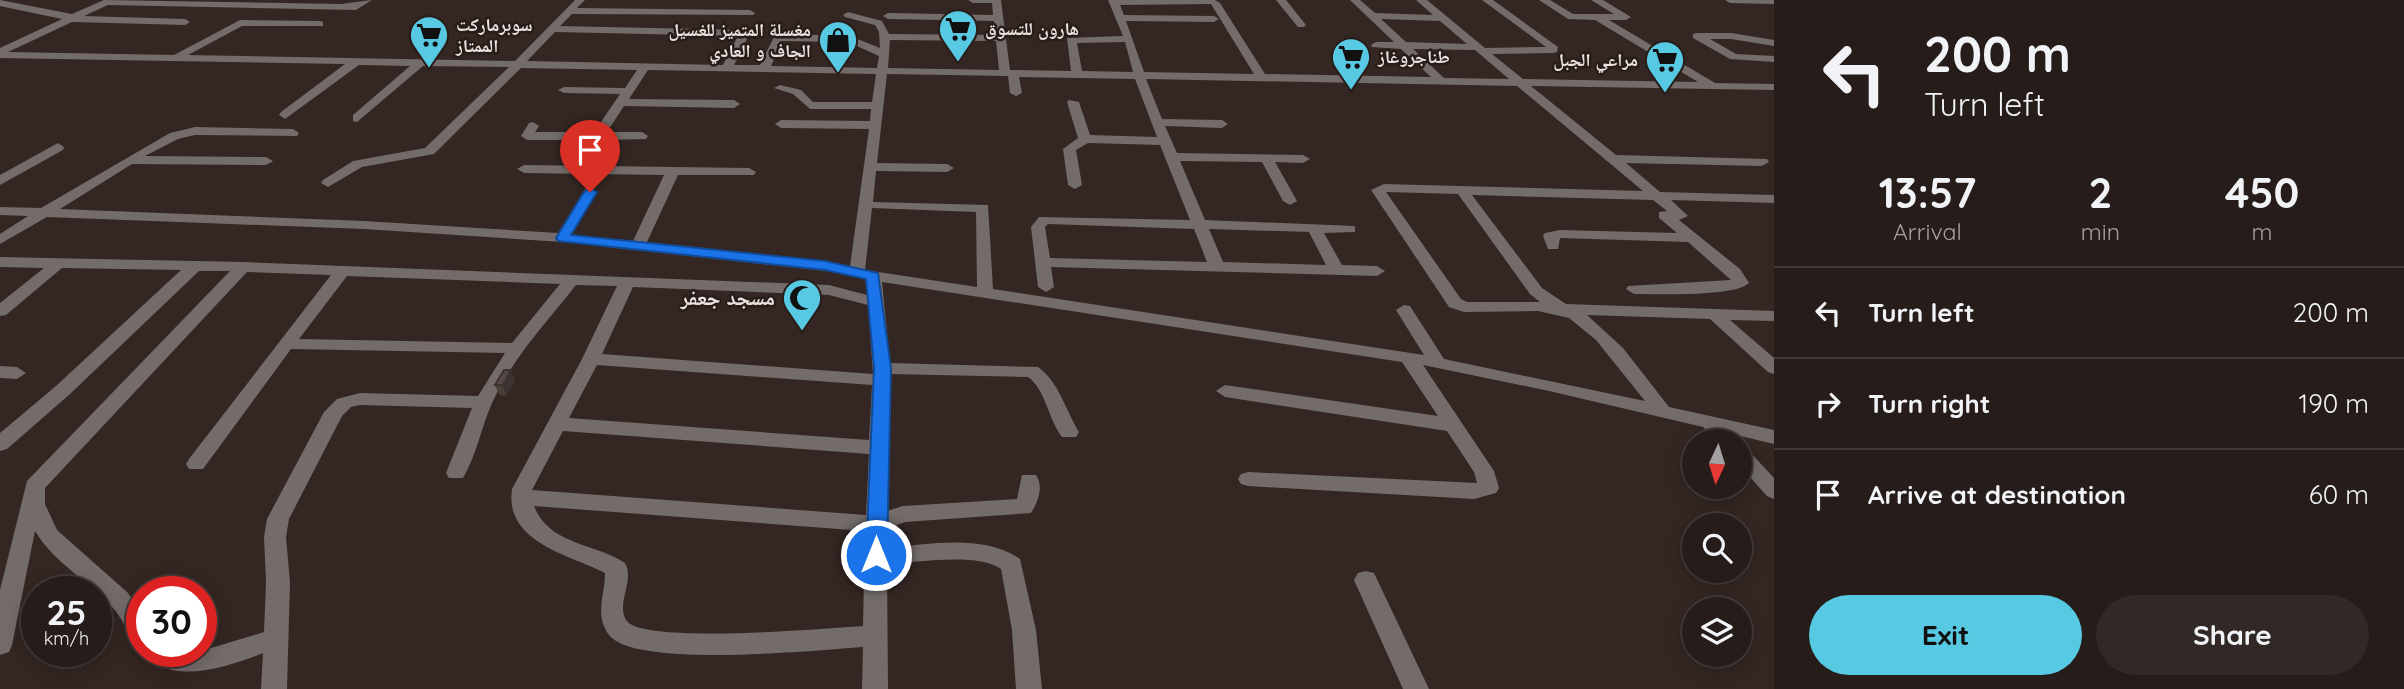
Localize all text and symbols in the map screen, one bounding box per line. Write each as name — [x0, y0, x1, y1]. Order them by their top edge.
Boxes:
supermarket icon: هارون للتسوق — [937, 8, 979, 63]
place label: سوبرماركت الممتاز — [455, 13, 533, 57]
supermarket icon: سوبرماركت الممتاز — [408, 14, 450, 69]
place label: هارون للتسوق — [985, 17, 1079, 40]
place label: مغسلة المتميز للغسيل الجاف و العادي — [669, 18, 811, 65]
shop icon: مغسلة المتميز للغسيل الجاف و العادي — [817, 19, 859, 74]
text: 200 m — [1924, 23, 2071, 84]
icon: left — [1809, 28, 1900, 119]
supermarket icon: طناجروغاز — [1330, 36, 1372, 91]
supermarket icon: مراعي الجبل — [1644, 39, 1686, 94]
place label: طناجروغاز — [1377, 45, 1450, 68]
place label: مراعي الجبل — [1553, 48, 1638, 74]
text: Turn left — [1924, 84, 2045, 124]
pin — [560, 120, 620, 192]
icon: arrive — [571, 131, 609, 169]
text: 13:57 — [1879, 166, 1976, 219]
text: 2 — [2089, 166, 2112, 219]
text: 450 — [2225, 166, 2299, 219]
text: Arrival — [1893, 217, 1962, 246]
text: min — [2081, 217, 2120, 246]
text: m — [2252, 217, 2273, 246]
mosque icon: مسجد جعفر — [781, 277, 823, 332]
place label: مسجد جعفر — [680, 284, 775, 310]
icon: left — [1809, 294, 1847, 332]
text: Turn left — [1868, 296, 1975, 329]
text: 200 m — [2293, 296, 2369, 329]
icon: right — [1809, 385, 1847, 423]
text: Turn right — [1868, 387, 1990, 420]
text: 190 m — [2299, 387, 2369, 420]
north arrow — [1682, 429, 1752, 499]
map controls — [1682, 429, 1752, 667]
icon: arrive — [1809, 476, 1847, 514]
text: Arrive at destination — [1868, 478, 2126, 511]
text: 60 m — [2309, 478, 2369, 511]
button: search — [1682, 513, 1752, 583]
position arrow — [839, 518, 913, 592]
speed limit sign: 30 — [126, 576, 217, 667]
text: 25 — [46, 590, 87, 634]
button: Exit — [1809, 595, 2082, 675]
button: Share — [2096, 595, 2369, 675]
button: layers — [1682, 597, 1752, 667]
text: km/h — [44, 627, 89, 650]

